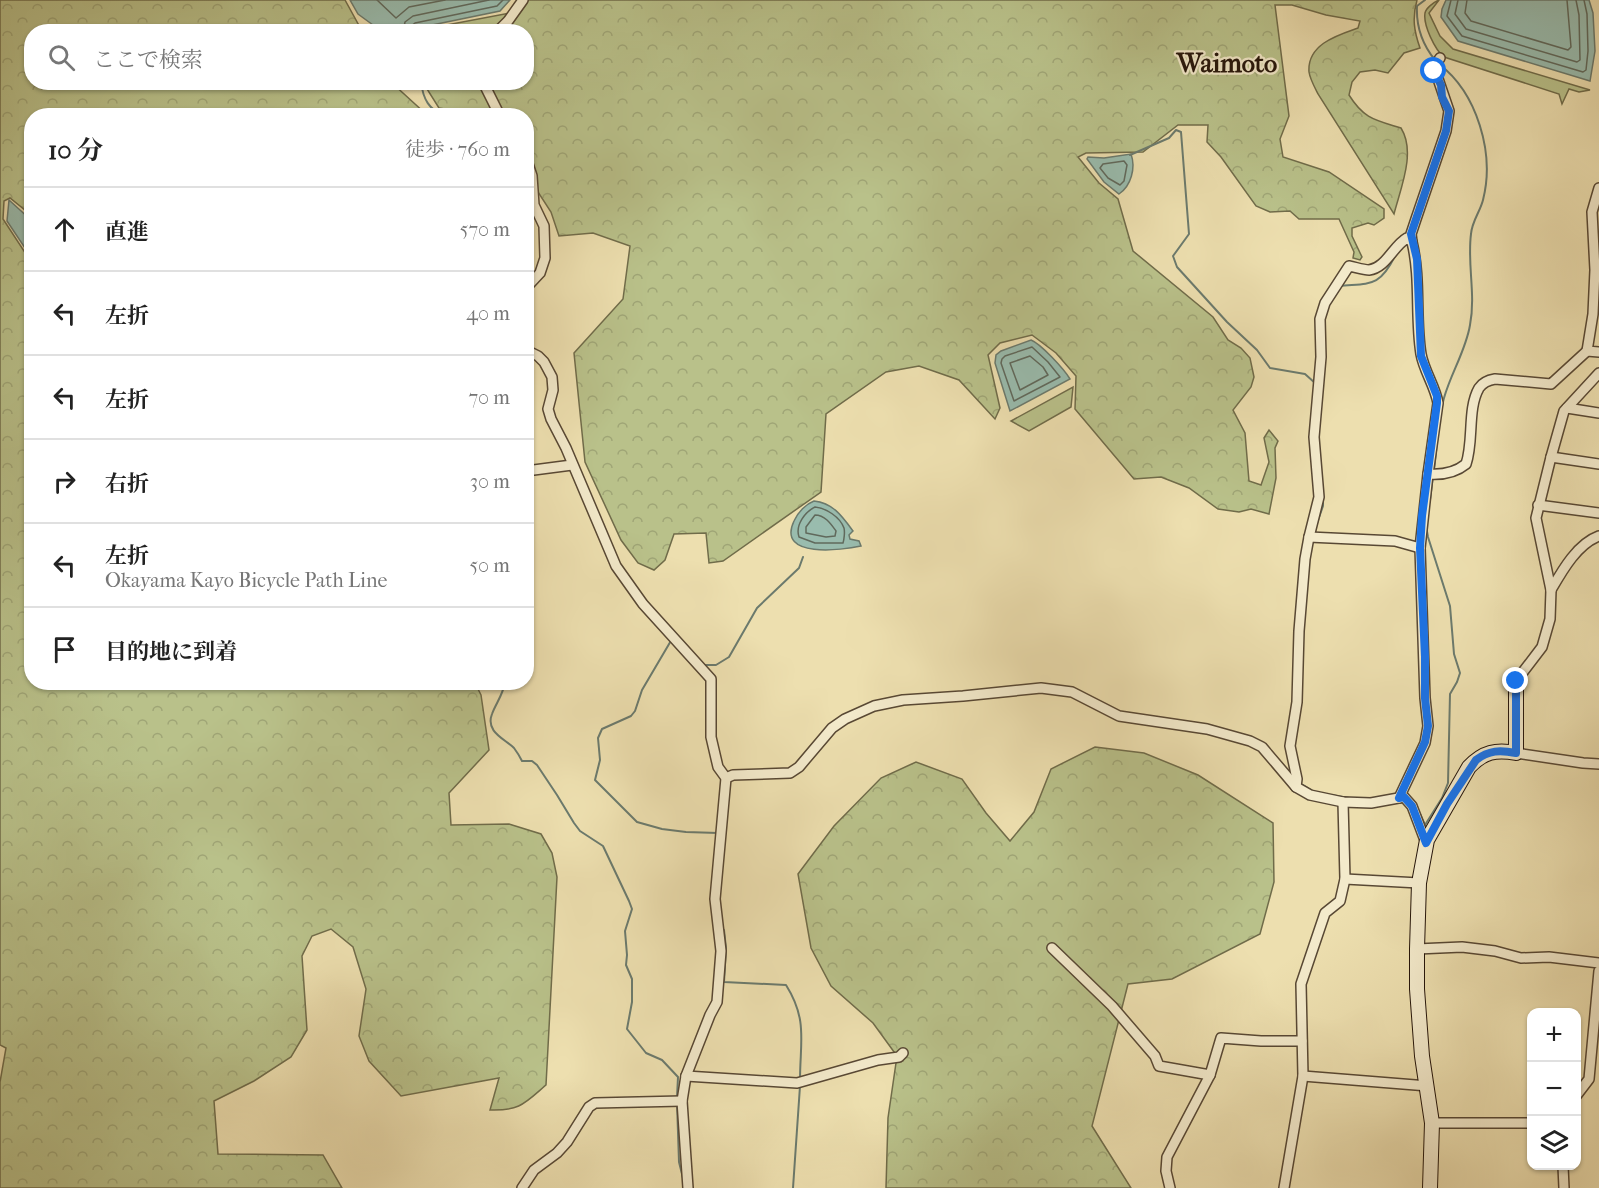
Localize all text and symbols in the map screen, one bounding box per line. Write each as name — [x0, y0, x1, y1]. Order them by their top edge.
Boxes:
search box — [24, 24, 534, 90]
icon: search — [45, 41, 78, 74]
text: ここで検索 — [93, 47, 203, 73]
district label: Waimoto — [1176, 48, 1277, 79]
route start — [1420, 57, 1446, 83]
text: 10 分 — [48, 135, 103, 166]
text: 徒歩 · 760 m — [405, 138, 510, 161]
icon: ahead — [48, 213, 81, 246]
text: 570 m — [460, 218, 510, 241]
text: 直進 — [105, 219, 149, 245]
icon: left — [48, 297, 81, 330]
text: 40 m — [466, 302, 510, 325]
text: 左折 — [105, 303, 149, 329]
icon: left — [48, 381, 81, 414]
text: 70 m — [468, 386, 510, 409]
text: 左折 — [105, 387, 149, 413]
icon: right — [48, 465, 81, 498]
text: 30 m — [470, 470, 510, 493]
text: 右折 — [105, 471, 149, 497]
text: 左折 — [105, 543, 149, 569]
icon: left — [48, 549, 81, 582]
text: 50 m — [469, 554, 510, 577]
text: Okayama Kayo Bicycle Path Line — [105, 569, 387, 592]
icon: arrive — [48, 633, 81, 666]
text: 目的地に到着 — [105, 639, 237, 665]
route end — [1502, 667, 1528, 693]
map controls — [1527, 1008, 1581, 1170]
button: + — [1527, 1008, 1581, 1062]
button: − — [1527, 1062, 1581, 1116]
button: layers — [1527, 1116, 1581, 1170]

